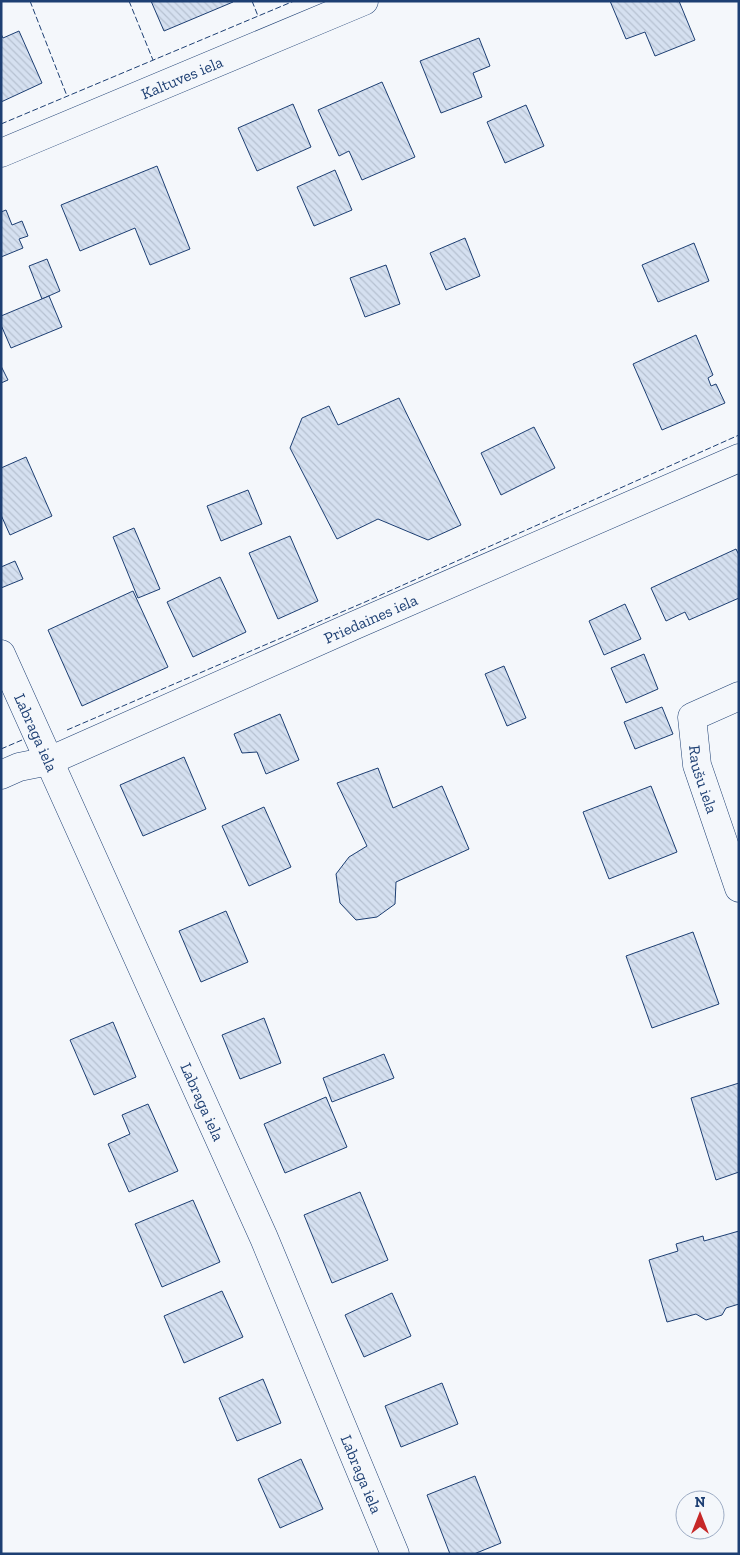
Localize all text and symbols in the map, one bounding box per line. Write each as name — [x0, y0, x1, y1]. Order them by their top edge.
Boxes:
street label: Kaltuves iela — [138, 52, 226, 103]
street label: Priedaines iela — [321, 590, 421, 647]
street label: Labraga iela — [10, 690, 62, 775]
street label: Raušu iela — [685, 744, 722, 816]
street label: Labraga iela — [177, 1060, 229, 1144]
street label: Labraga iela — [337, 1432, 387, 1517]
north arrow — [675, 1490, 725, 1540]
text: N — [695, 1494, 706, 1511]

